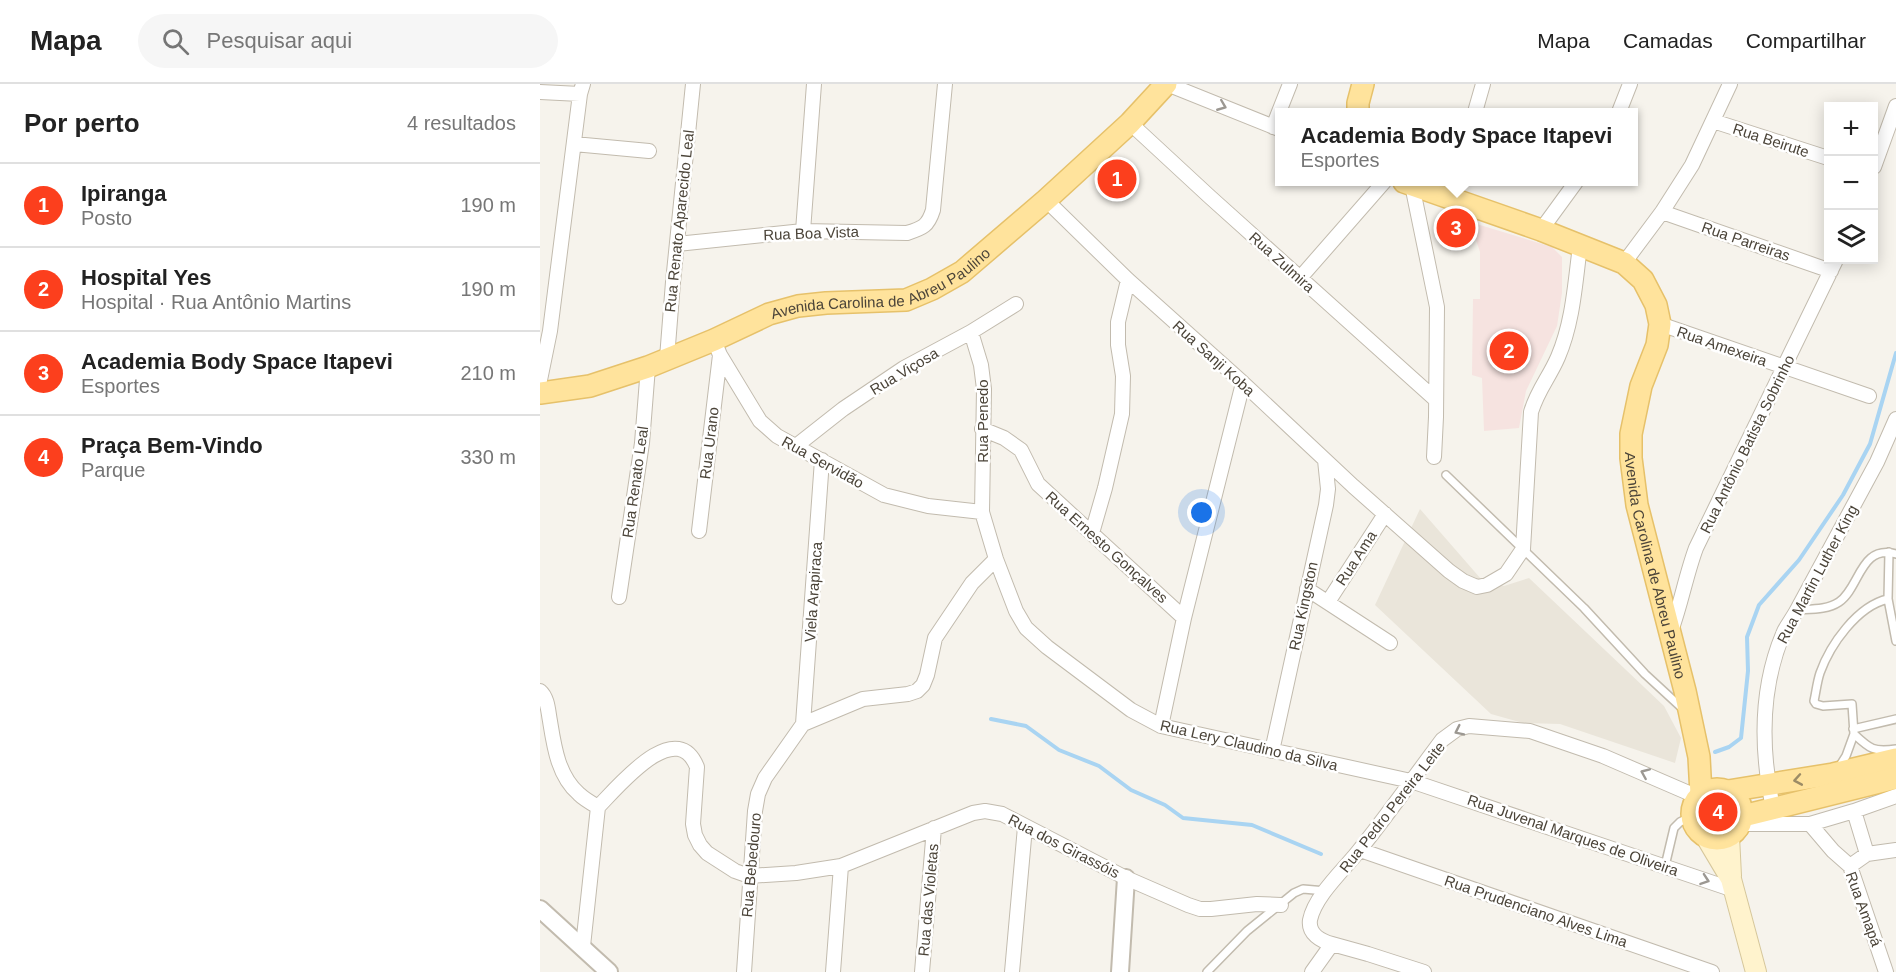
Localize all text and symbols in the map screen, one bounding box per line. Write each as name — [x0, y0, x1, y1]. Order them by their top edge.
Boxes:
search box — [138, 14, 558, 68]
text: Mapa — [30, 25, 102, 56]
icon: search — [159, 25, 192, 58]
text: Pesquisar aqui — [207, 28, 352, 53]
text: Mapa — [1537, 29, 1590, 52]
text: Camadas — [1623, 29, 1713, 52]
text: Compartilhar — [1746, 29, 1866, 52]
one-way arrow — [1215, 99, 1226, 111]
map controls — [1824, 102, 1878, 264]
button: + — [1824, 102, 1878, 156]
text: Por perto — [24, 108, 140, 138]
popup — [1275, 108, 1638, 186]
text: 4 resultados — [407, 112, 516, 134]
street label: Rua Beirute — [1731, 120, 1811, 160]
text: Academia Body Space Itapevi — [1301, 123, 1612, 148]
street label: Rua Renato Aparecido Leal — [661, 129, 697, 313]
text: Esportes — [1301, 149, 1380, 171]
pin: 1 — [1098, 156, 1136, 202]
button: − — [1824, 156, 1878, 210]
text: Ipiranga — [81, 181, 167, 206]
text: 1 — [38, 194, 49, 216]
text: 190 m — [460, 194, 516, 216]
pin: 3 — [1436, 206, 1476, 250]
text: Posto — [81, 207, 132, 229]
button: layers — [1824, 210, 1878, 264]
street label: Rua Parreiras — [1699, 218, 1793, 264]
street label: Rua Boa Vista — [763, 223, 860, 243]
street label: Rua Zulmira — [1246, 228, 1319, 296]
street label: Avenida Carolina de Abreu Paulino — [769, 244, 993, 322]
text: Hospital Yes — [81, 265, 211, 290]
text: 2 — [38, 278, 49, 300]
text: 190 m — [460, 278, 516, 300]
text: Hospital · Rua Antônio Martins — [81, 291, 351, 313]
street label: Rua Sanji Koba — [1170, 317, 1259, 400]
street label: Rua Amexeira — [1675, 323, 1770, 370]
pin: 2 — [1490, 328, 1528, 374]
street label: Rua Viçosa — [867, 344, 942, 398]
text: Academia Body Space Itapevi — [81, 349, 393, 374]
street label: Rua Antônio Batista Sobrinho — [1696, 352, 1798, 536]
text: 3 — [38, 362, 49, 384]
text: 210 m — [460, 362, 516, 384]
text: Esportes — [81, 375, 160, 397]
street label: Rua Penedo — [974, 379, 991, 463]
street label: Rua Urano — [696, 406, 722, 480]
street label: Rua Renato Leal — [619, 425, 651, 539]
text: Praça Bem-Vindo — [81, 433, 263, 458]
street label: Rua Servidão — [779, 433, 867, 491]
text: 4 — [38, 446, 49, 468]
text: 330 m — [460, 446, 516, 468]
street label: Avenida Carolina de Abreu Paulino — [1623, 452, 1690, 680]
text: Parque — [81, 459, 146, 481]
street label: Rua Ernesto Gonçalves — [1042, 488, 1172, 606]
your location — [1187, 498, 1216, 527]
street label: Rua Martin Luther King — [1773, 502, 1861, 646]
street label: Rua Ama — [1332, 527, 1380, 589]
street label: Viela Arapiraca — [801, 541, 825, 643]
street label: Rua Kingston — [1285, 560, 1321, 652]
street label: Rua Lery Claudino da Silva — [1159, 716, 1340, 774]
one-way arrow — [1454, 723, 1465, 735]
street label: Rua Pedro Pereira Leite — [1336, 738, 1448, 876]
one-way arrow — [1640, 768, 1651, 780]
one-way arrow — [1793, 773, 1803, 786]
pin: 4 — [1698, 790, 1738, 834]
street label: Rua Juvenal Marques de Oliveira — [1465, 791, 1681, 879]
street label: Rua dos Girassóis — [1006, 811, 1122, 881]
street label: Rua Bebedouro — [738, 812, 764, 918]
street label: Rua das Violetas — [915, 843, 941, 957]
street label: Rua Amapá — [1843, 869, 1886, 949]
street label: Rua Prudenciano Alves Lima — [1442, 872, 1630, 951]
one-way arrow — [1699, 873, 1710, 885]

